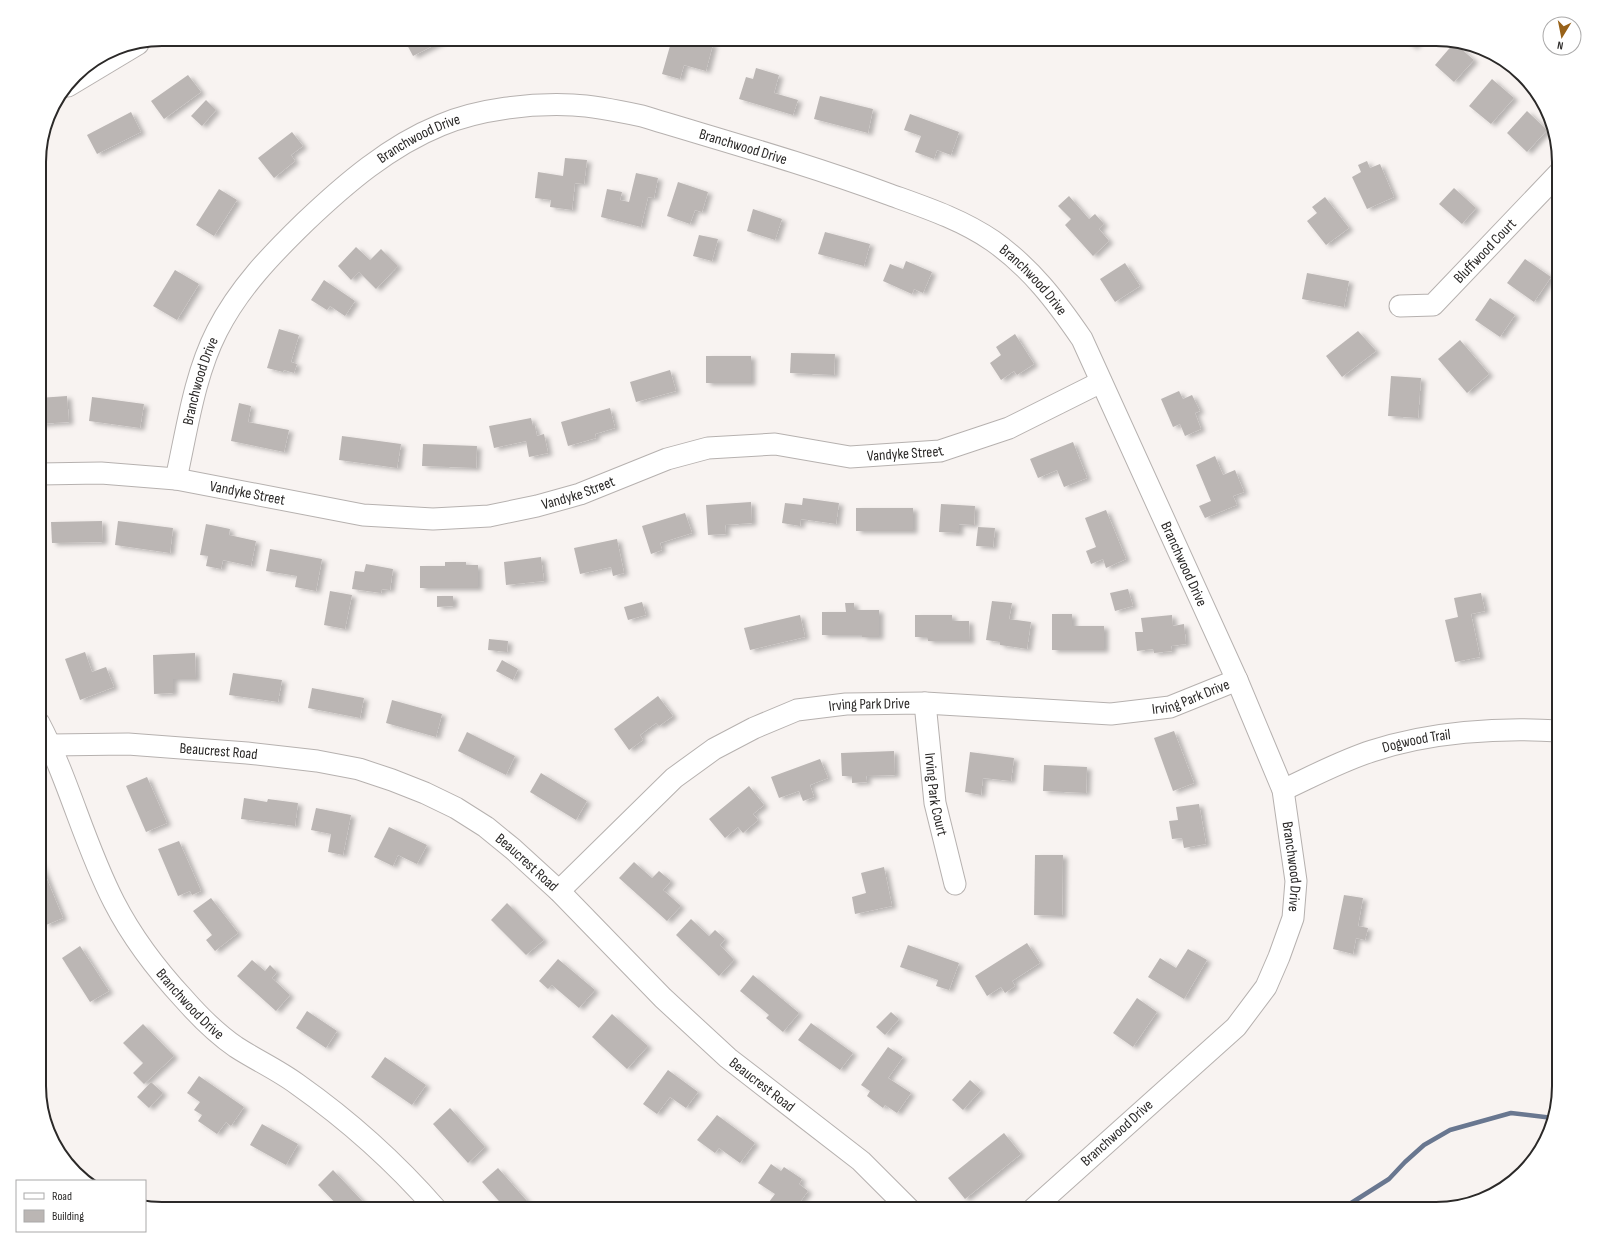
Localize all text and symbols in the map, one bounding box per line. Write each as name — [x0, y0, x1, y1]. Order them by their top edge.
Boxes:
north arrow — [1542, 16, 1582, 56]
text: N — [1556, 38, 1564, 52]
street label: Branchwood Drive — [373, 109, 462, 167]
street label: Branchwood Drive — [697, 124, 790, 169]
street label: Bluffwood Court — [1449, 214, 1520, 287]
street label: Branchwood Drive — [996, 240, 1072, 319]
street label: Branchwood Drive — [178, 334, 222, 427]
street label: Vandyke Street — [866, 441, 946, 465]
street label: Vandyke Street — [539, 471, 618, 514]
street label: Vandyke Street — [208, 476, 287, 509]
street label: Branchwood Drive — [1157, 519, 1212, 609]
street label: Irving Park Drive — [1151, 675, 1232, 719]
street label: Irving Park Drive — [827, 694, 910, 716]
street label: Dogwood Trail — [1380, 725, 1452, 757]
street label: Beaucrest Road — [179, 738, 259, 764]
street label: Irving Park Court — [921, 752, 952, 838]
street label: Branchwood Drive — [1278, 820, 1306, 913]
street label: Beaucrest Road — [492, 829, 562, 895]
street label: Branchwood Drive — [152, 965, 228, 1044]
street label: Beaucrest Road — [725, 1053, 799, 1116]
street label: Branchwood Drive — [1077, 1095, 1157, 1171]
legend — [16, 1180, 146, 1232]
text: Road — [52, 1189, 72, 1204]
text: Building — [52, 1209, 84, 1224]

